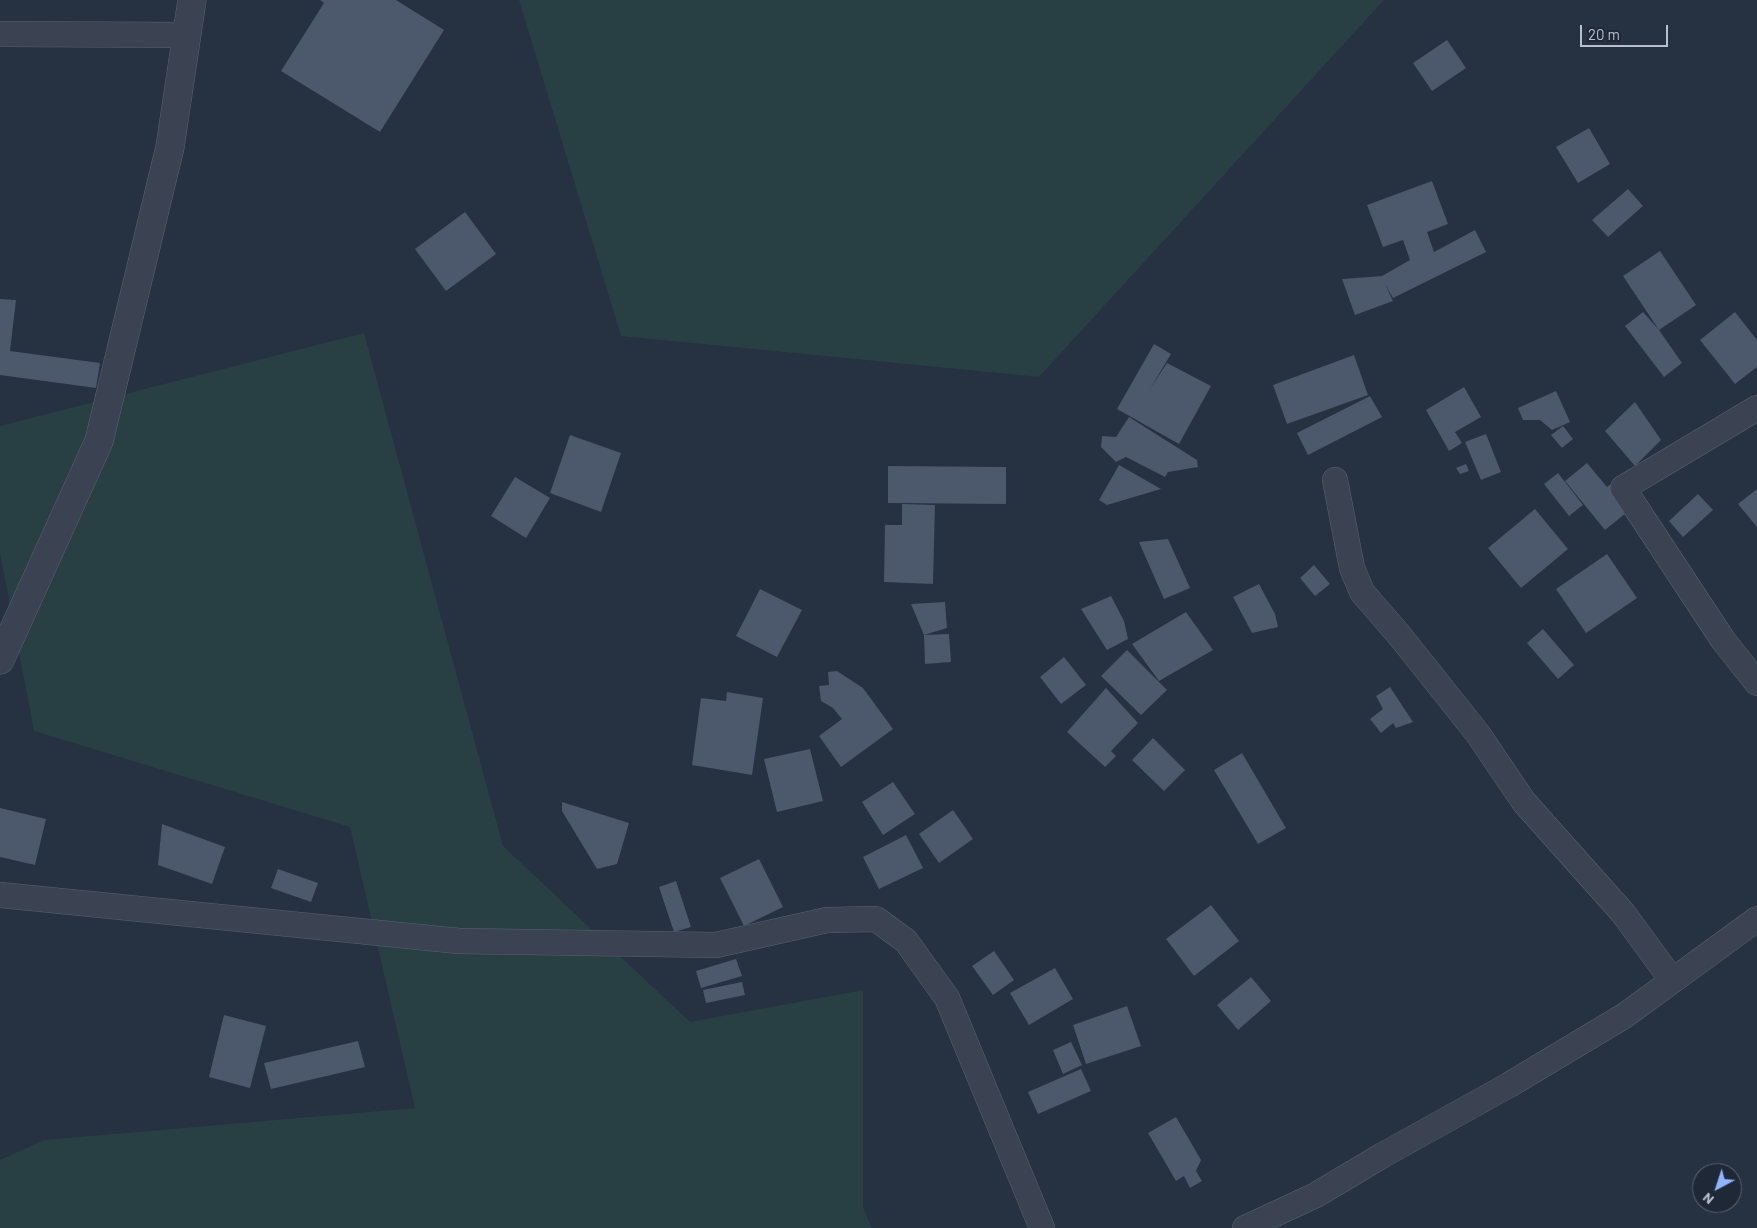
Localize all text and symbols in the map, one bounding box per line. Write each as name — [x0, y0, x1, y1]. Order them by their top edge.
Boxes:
scale bar — [1582, 15, 1670, 47]
text: 20 m — [1588, 25, 1620, 43]
north arrow — [1692, 1163, 1742, 1213]
text: N — [1699, 1190, 1717, 1209]

